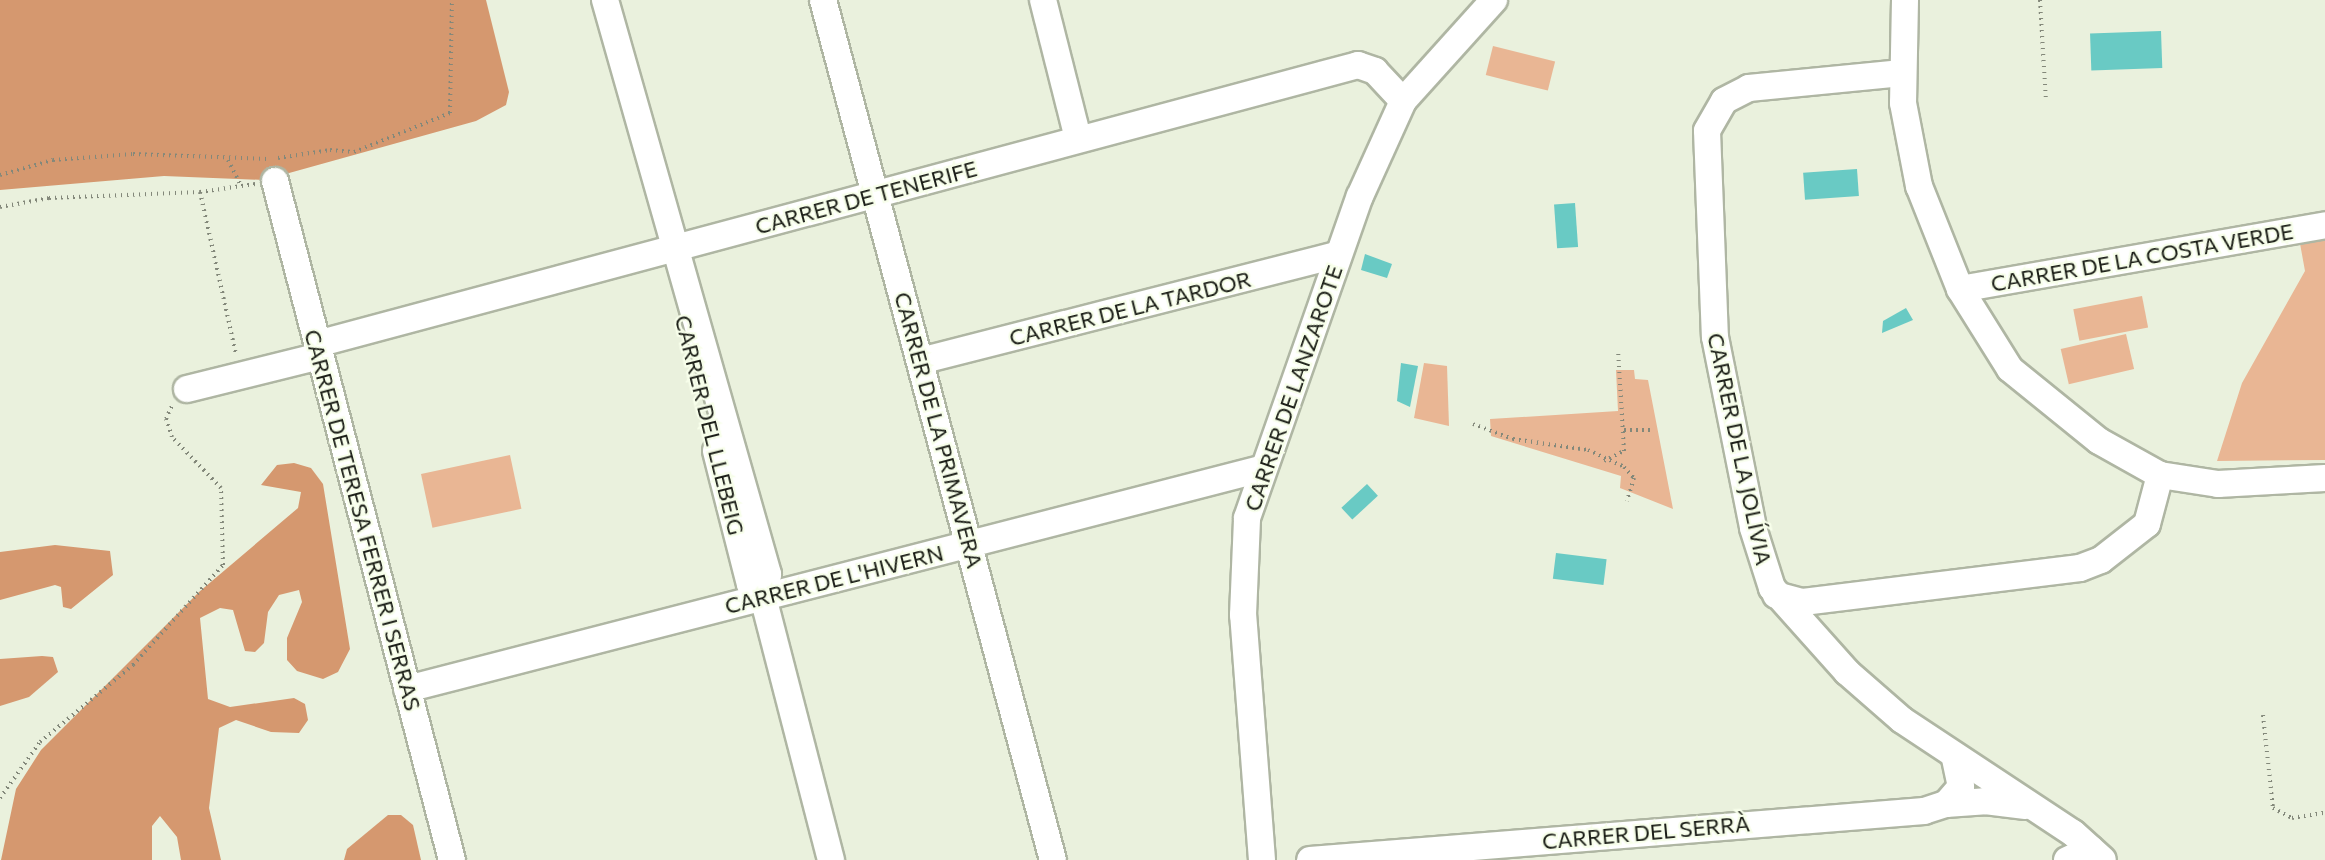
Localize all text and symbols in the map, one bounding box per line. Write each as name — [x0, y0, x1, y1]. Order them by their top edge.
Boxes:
street label: CARRER DE TENERIFE — [752, 155, 980, 239]
street label: CARRER DE LA COSTA VERDE — [1989, 217, 2295, 297]
street label: CARRER DE LANZAROTE — [1238, 262, 1348, 514]
street label: CARRER DE LA TARDOR — [1006, 265, 1254, 351]
street label: CARRER DE LA PRIMAVERA — [889, 289, 989, 571]
street label: CARRER DEL LLEBEIG — [670, 312, 750, 538]
street label: CARRER DE TERESA FERRER I SERRAS — [299, 327, 427, 713]
street label: CARRER DE LA JOLÍVIA — [1702, 330, 1778, 568]
street label: CARRER DE L'HIVERN — [722, 539, 946, 619]
street label: CARRER DEL SERRÀ — [1541, 810, 1751, 854]

